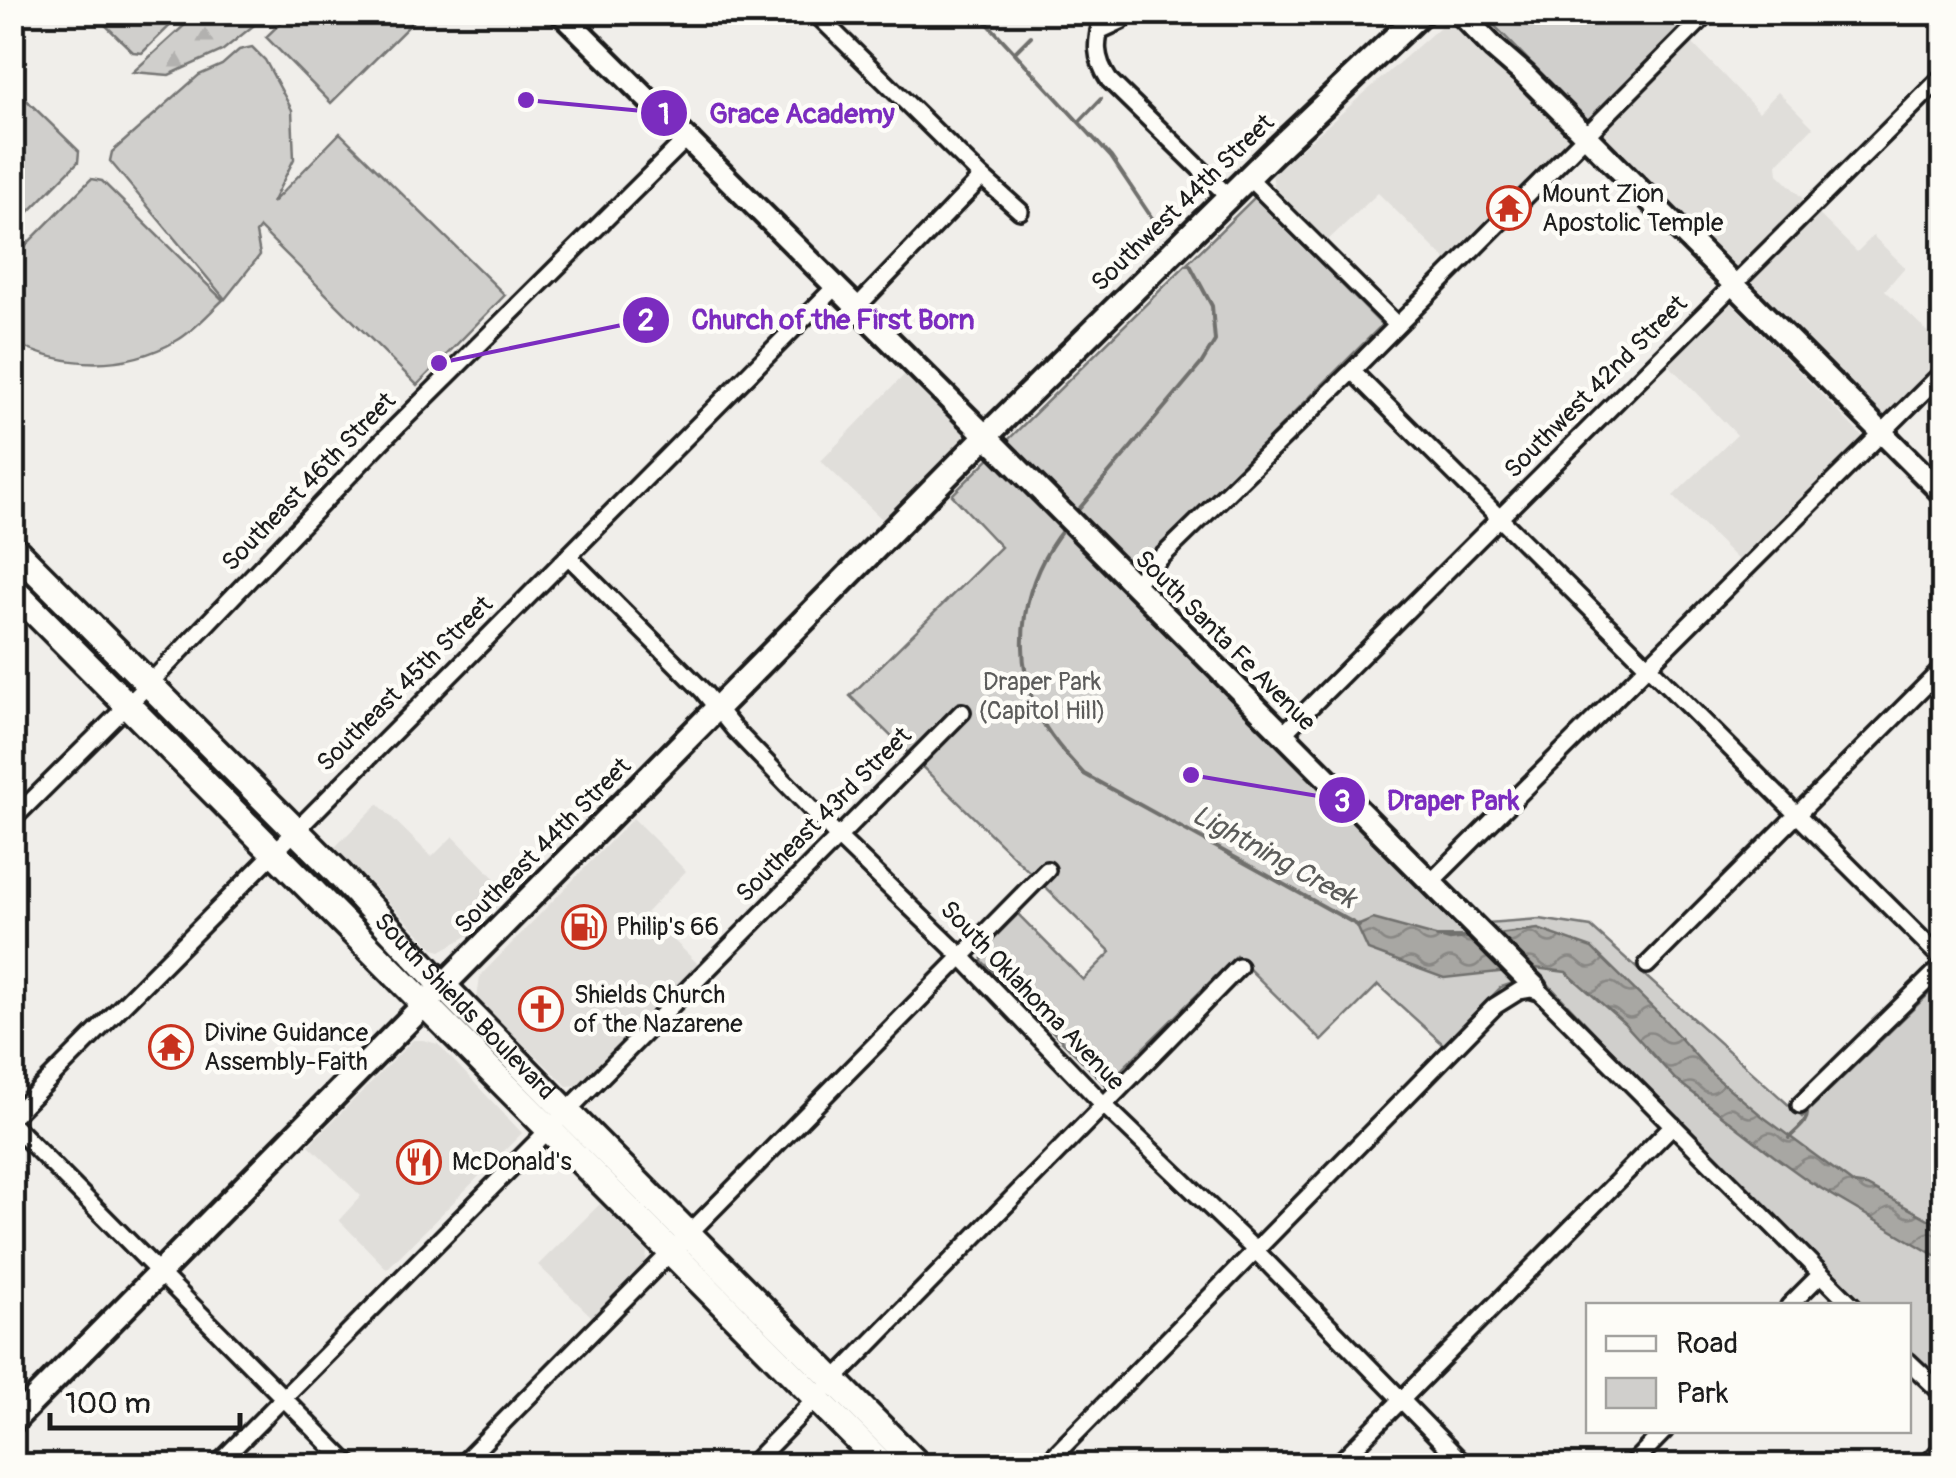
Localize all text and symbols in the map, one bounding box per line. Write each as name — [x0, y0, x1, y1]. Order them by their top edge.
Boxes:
callout: Grace Academy — [639, 84, 915, 142]
text: 1 — [658, 96, 670, 133]
text: Grace Academy — [709, 97, 895, 132]
street label: Southwest 44th Street — [1085, 107, 1282, 298]
place label: Mount Zion Apostolic Temple — [1542, 179, 1724, 239]
temple icon: Mount Zion Apostolic Temple — [1486, 185, 1532, 231]
street label: Southwest 42nd Street — [1498, 288, 1695, 485]
callout: Church of the First Born — [621, 291, 994, 349]
text: 2 — [638, 302, 654, 339]
text: Church of the First Born — [691, 303, 975, 338]
street label: Southeast 46th Street — [216, 385, 403, 578]
street label: South Santa Fe Avenue — [1128, 544, 1322, 738]
street label: Southeast 45th Street — [311, 589, 500, 778]
park label: Draper Park (Capitol Hill) — [978, 667, 1106, 727]
street label: Southeast 43rd Street — [730, 720, 919, 909]
street label: Southeast 44th Street — [448, 751, 638, 941]
callout: Draper Park — [1317, 771, 1539, 829]
text: 3 — [1334, 783, 1350, 820]
text: Draper Park — [1387, 784, 1520, 819]
water label: Lightning Creek — [1186, 798, 1364, 918]
street label: South Oklahoma Avenue — [933, 895, 1131, 1098]
fuel station icon: Philip's 66 — [561, 904, 607, 950]
street label: South Shields Boulevard — [367, 906, 562, 1106]
place label: Philip's 66 — [616, 912, 719, 943]
place label: Shields Church of the Nazarene — [574, 980, 743, 1040]
church icon: Shields Church of the Nazarene — [518, 986, 564, 1032]
place label: Divine Guidance Assembly-Faith — [204, 1018, 369, 1078]
temple icon: Divine Guidance Assembly-Faith — [148, 1024, 194, 1070]
restaurant icon: McDonald's — [396, 1139, 442, 1185]
place label: McDonald's — [452, 1147, 572, 1178]
legend — [1586, 1303, 1911, 1433]
text: Road — [1676, 1325, 1738, 1362]
scale bar — [50, 1368, 240, 1430]
text: Park — [1676, 1375, 1729, 1412]
text: 100 m — [65, 1385, 151, 1422]

